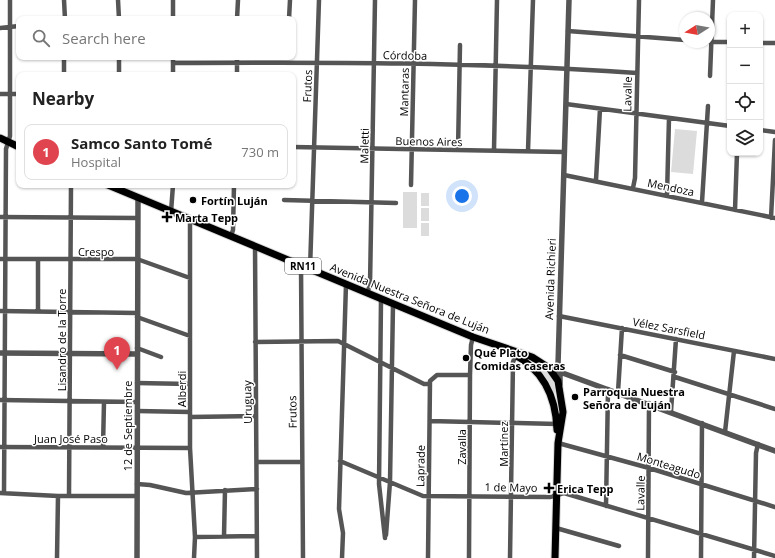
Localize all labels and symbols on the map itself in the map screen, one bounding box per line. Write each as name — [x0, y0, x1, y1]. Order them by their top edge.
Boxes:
north arrow — [679, 12, 715, 48]
street label: Córdoba — [383, 47, 427, 63]
street label: Mantaras — [396, 68, 412, 116]
street label: Frutos — [299, 69, 315, 103]
street label: Lavalle — [619, 76, 635, 112]
street label: Maletti — [356, 128, 372, 164]
street label: Buenos Aires — [395, 133, 463, 149]
street label: Mendoza — [646, 175, 696, 199]
your location — [452, 186, 472, 206]
place label: Fortín Luján — [201, 193, 268, 208]
marker: Fortín Luján — [188, 195, 198, 205]
place label: Marta Tepp — [175, 210, 238, 225]
marker: Marta Tepp — [162, 212, 172, 222]
street label: Avenida Richieri — [541, 238, 559, 320]
street label: Crespo — [78, 244, 114, 259]
road number: RN11 — [285, 258, 321, 274]
street label: Avenida Nuestra Señora de Luján — [328, 259, 492, 337]
street label: Lisandro de la Torre — [54, 289, 69, 391]
street label: Vélez Sarsfield — [631, 314, 707, 342]
pin: 1 — [104, 337, 130, 370]
place label: Qué Plato Comidas caseras — [474, 345, 566, 373]
marker: Qué Plato Comidas caseras — [461, 353, 471, 363]
street label: Alberdi — [174, 371, 189, 407]
street label: Uruguay — [239, 380, 255, 424]
street label: 12 de Septiembre — [120, 381, 135, 471]
place label: Parroquia Nuestra Señora de Luján — [583, 384, 685, 412]
marker: Parroquia Nuestra Señora de Luján — [570, 392, 580, 402]
street label: Frutos — [284, 396, 300, 428]
street label: Martínez — [496, 421, 511, 467]
street label: Zavalla — [454, 429, 469, 465]
street label: Juan José Paso — [33, 431, 108, 446]
street label: Laprade — [412, 445, 428, 487]
street label: Monteagudo — [635, 448, 703, 482]
street label: Lavalle — [632, 475, 648, 511]
street label: 1 de Mayo — [484, 479, 538, 495]
place label: Erica Tepp — [557, 481, 614, 496]
marker: Erica Tepp — [544, 483, 554, 493]

